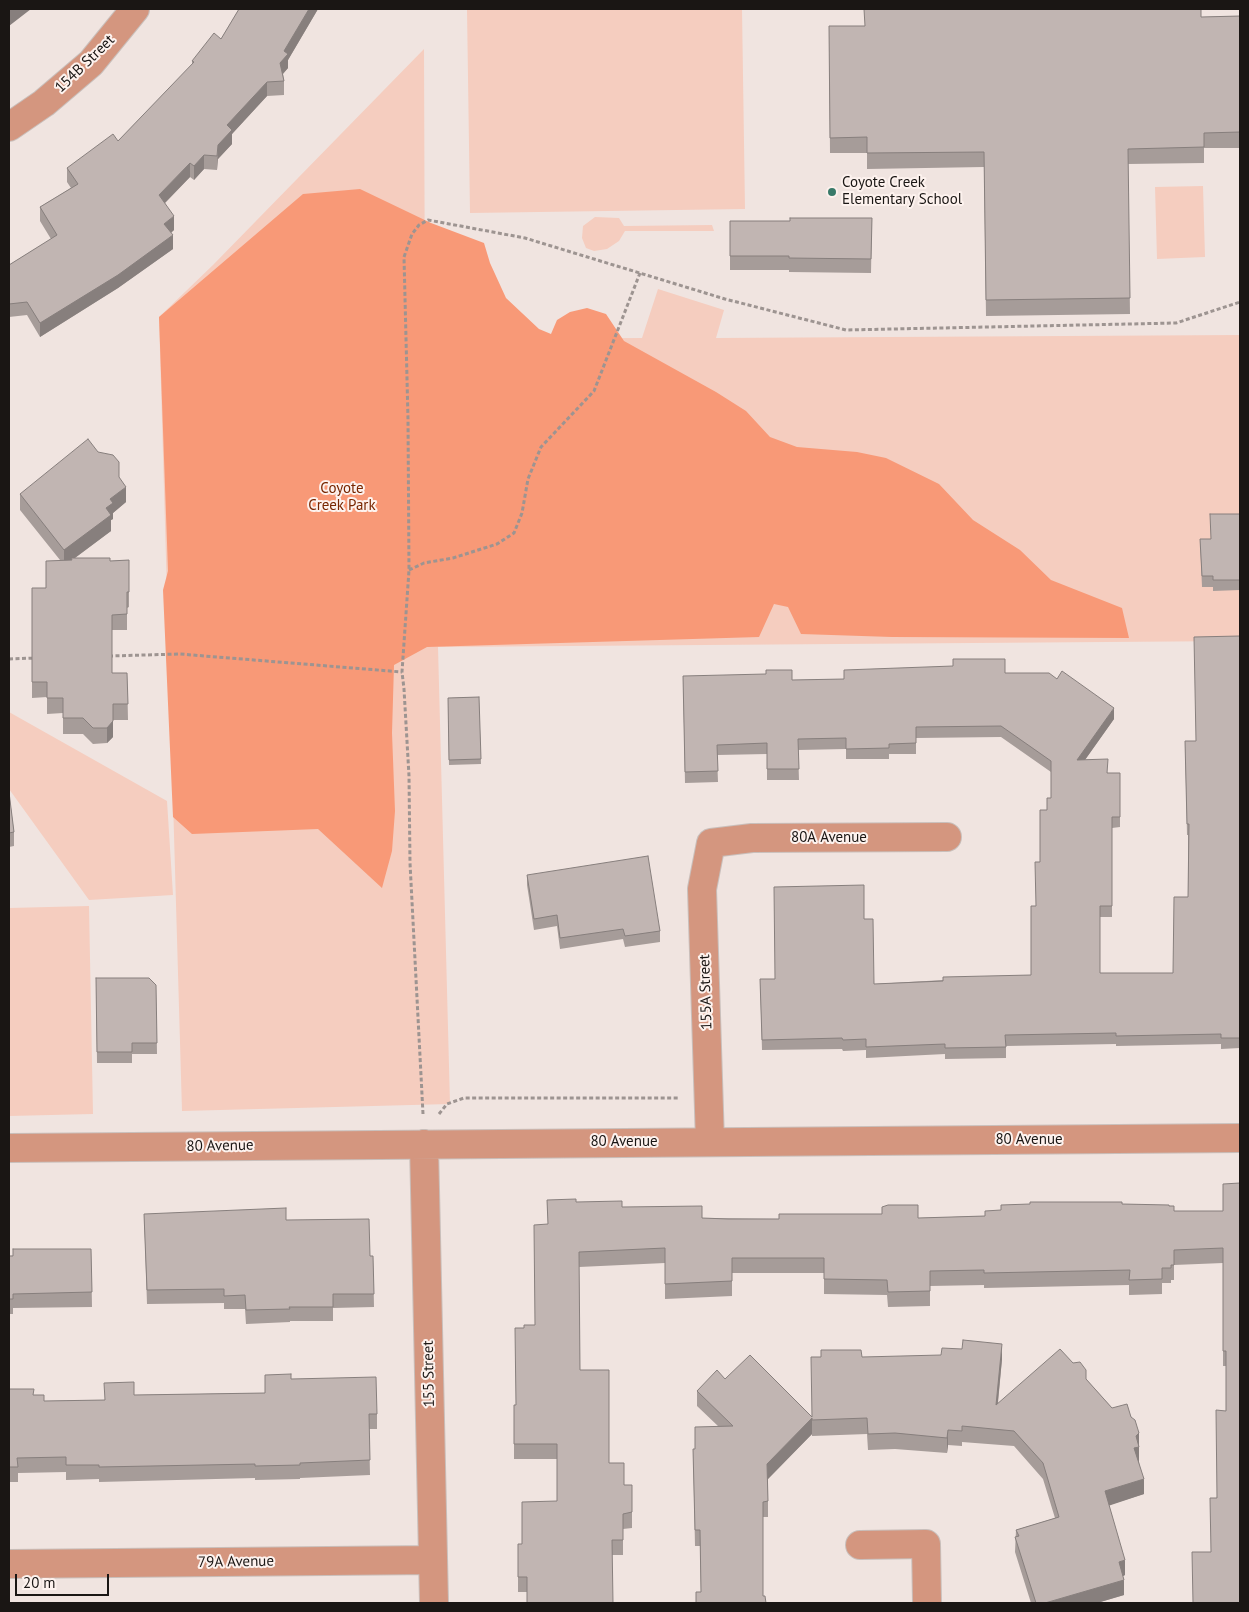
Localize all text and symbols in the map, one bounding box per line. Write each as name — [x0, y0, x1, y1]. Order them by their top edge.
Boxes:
street label: 154B Street — [52, 31, 118, 97]
place label: Coyote Creek Elementary School — [842, 174, 962, 209]
marker: Coyote Creek Elementary School — [826, 186, 838, 198]
park label: Coyote Creek Park — [308, 480, 376, 515]
street label: 80A Avenue — [791, 829, 867, 847]
street label: 155A Street — [696, 954, 716, 1030]
street label: 80 Avenue — [995, 1131, 1063, 1149]
street label: 80 Avenue — [590, 1133, 658, 1151]
street label: 80 Avenue — [186, 1136, 254, 1156]
street label: 155 Street — [419, 1340, 439, 1408]
street label: 79A Avenue — [198, 1552, 274, 1572]
scale bar — [18, 1564, 111, 1596]
text: 20 m — [23, 1573, 56, 1592]

